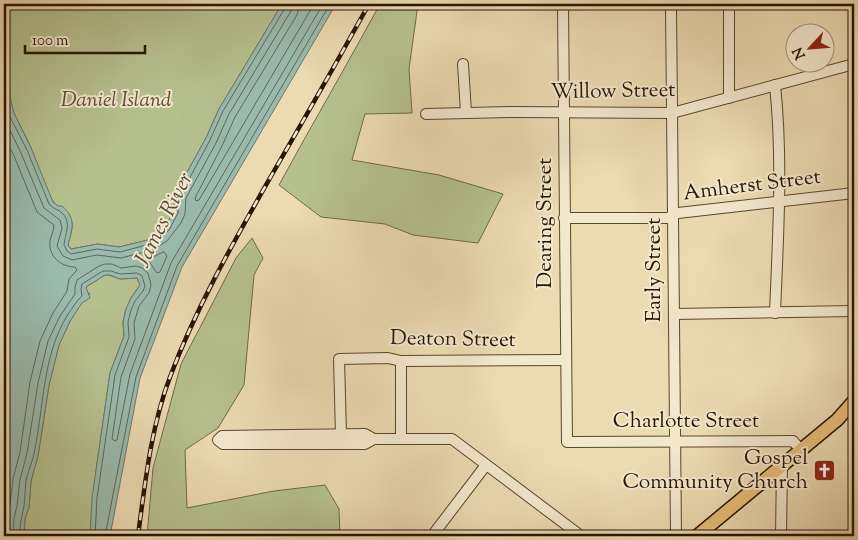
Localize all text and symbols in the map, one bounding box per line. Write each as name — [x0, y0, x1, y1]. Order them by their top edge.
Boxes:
scale bar — [25, 22, 145, 54]
north arrow — [786, 22, 836, 72]
text: 100 m — [32, 31, 69, 52]
text: N — [789, 43, 812, 62]
street label: Willow Street — [550, 76, 676, 108]
park label: Daniel Island — [61, 86, 172, 116]
street label: Dearing Street — [531, 158, 561, 288]
street label: Amherst Street — [682, 163, 822, 209]
water label: James River — [127, 167, 203, 274]
street label: Early Street — [640, 218, 670, 322]
street label: Deaton Street — [390, 324, 516, 356]
street label: Charlotte Street — [613, 407, 759, 437]
place label: Gospel Community Church — [622, 444, 808, 498]
church icon: Gospel Community Church — [812, 459, 836, 483]

